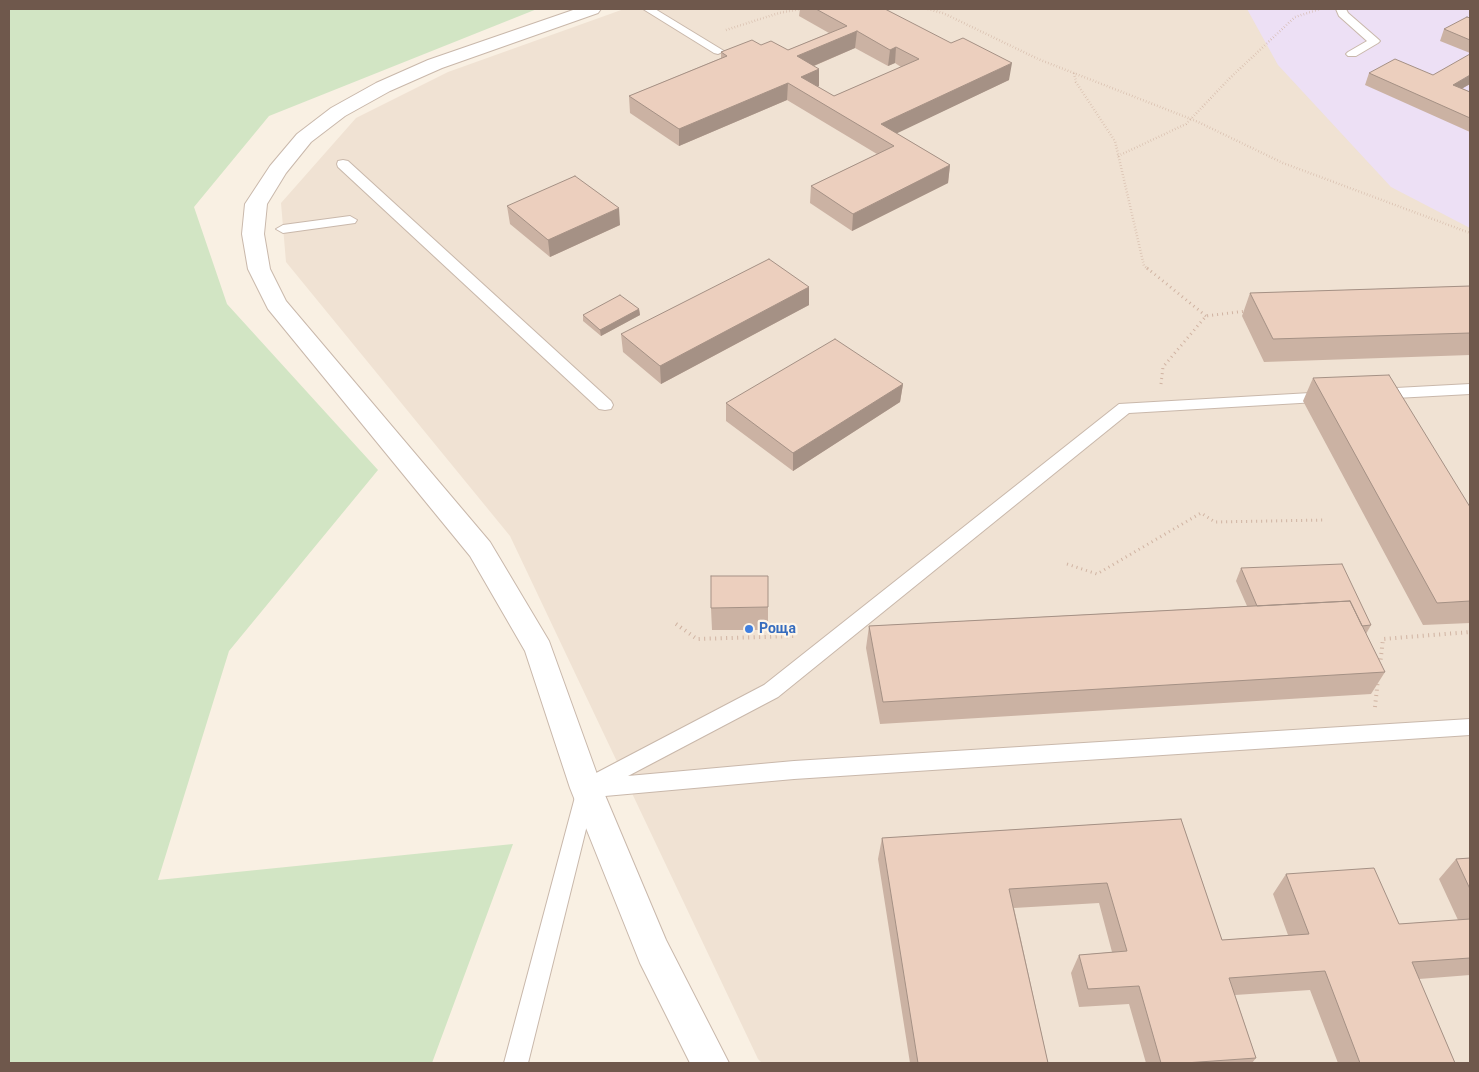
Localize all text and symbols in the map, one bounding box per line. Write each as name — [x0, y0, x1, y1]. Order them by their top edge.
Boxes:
place label: Роща — [759, 621, 796, 637]
marker: Роща — [743, 623, 755, 635]

